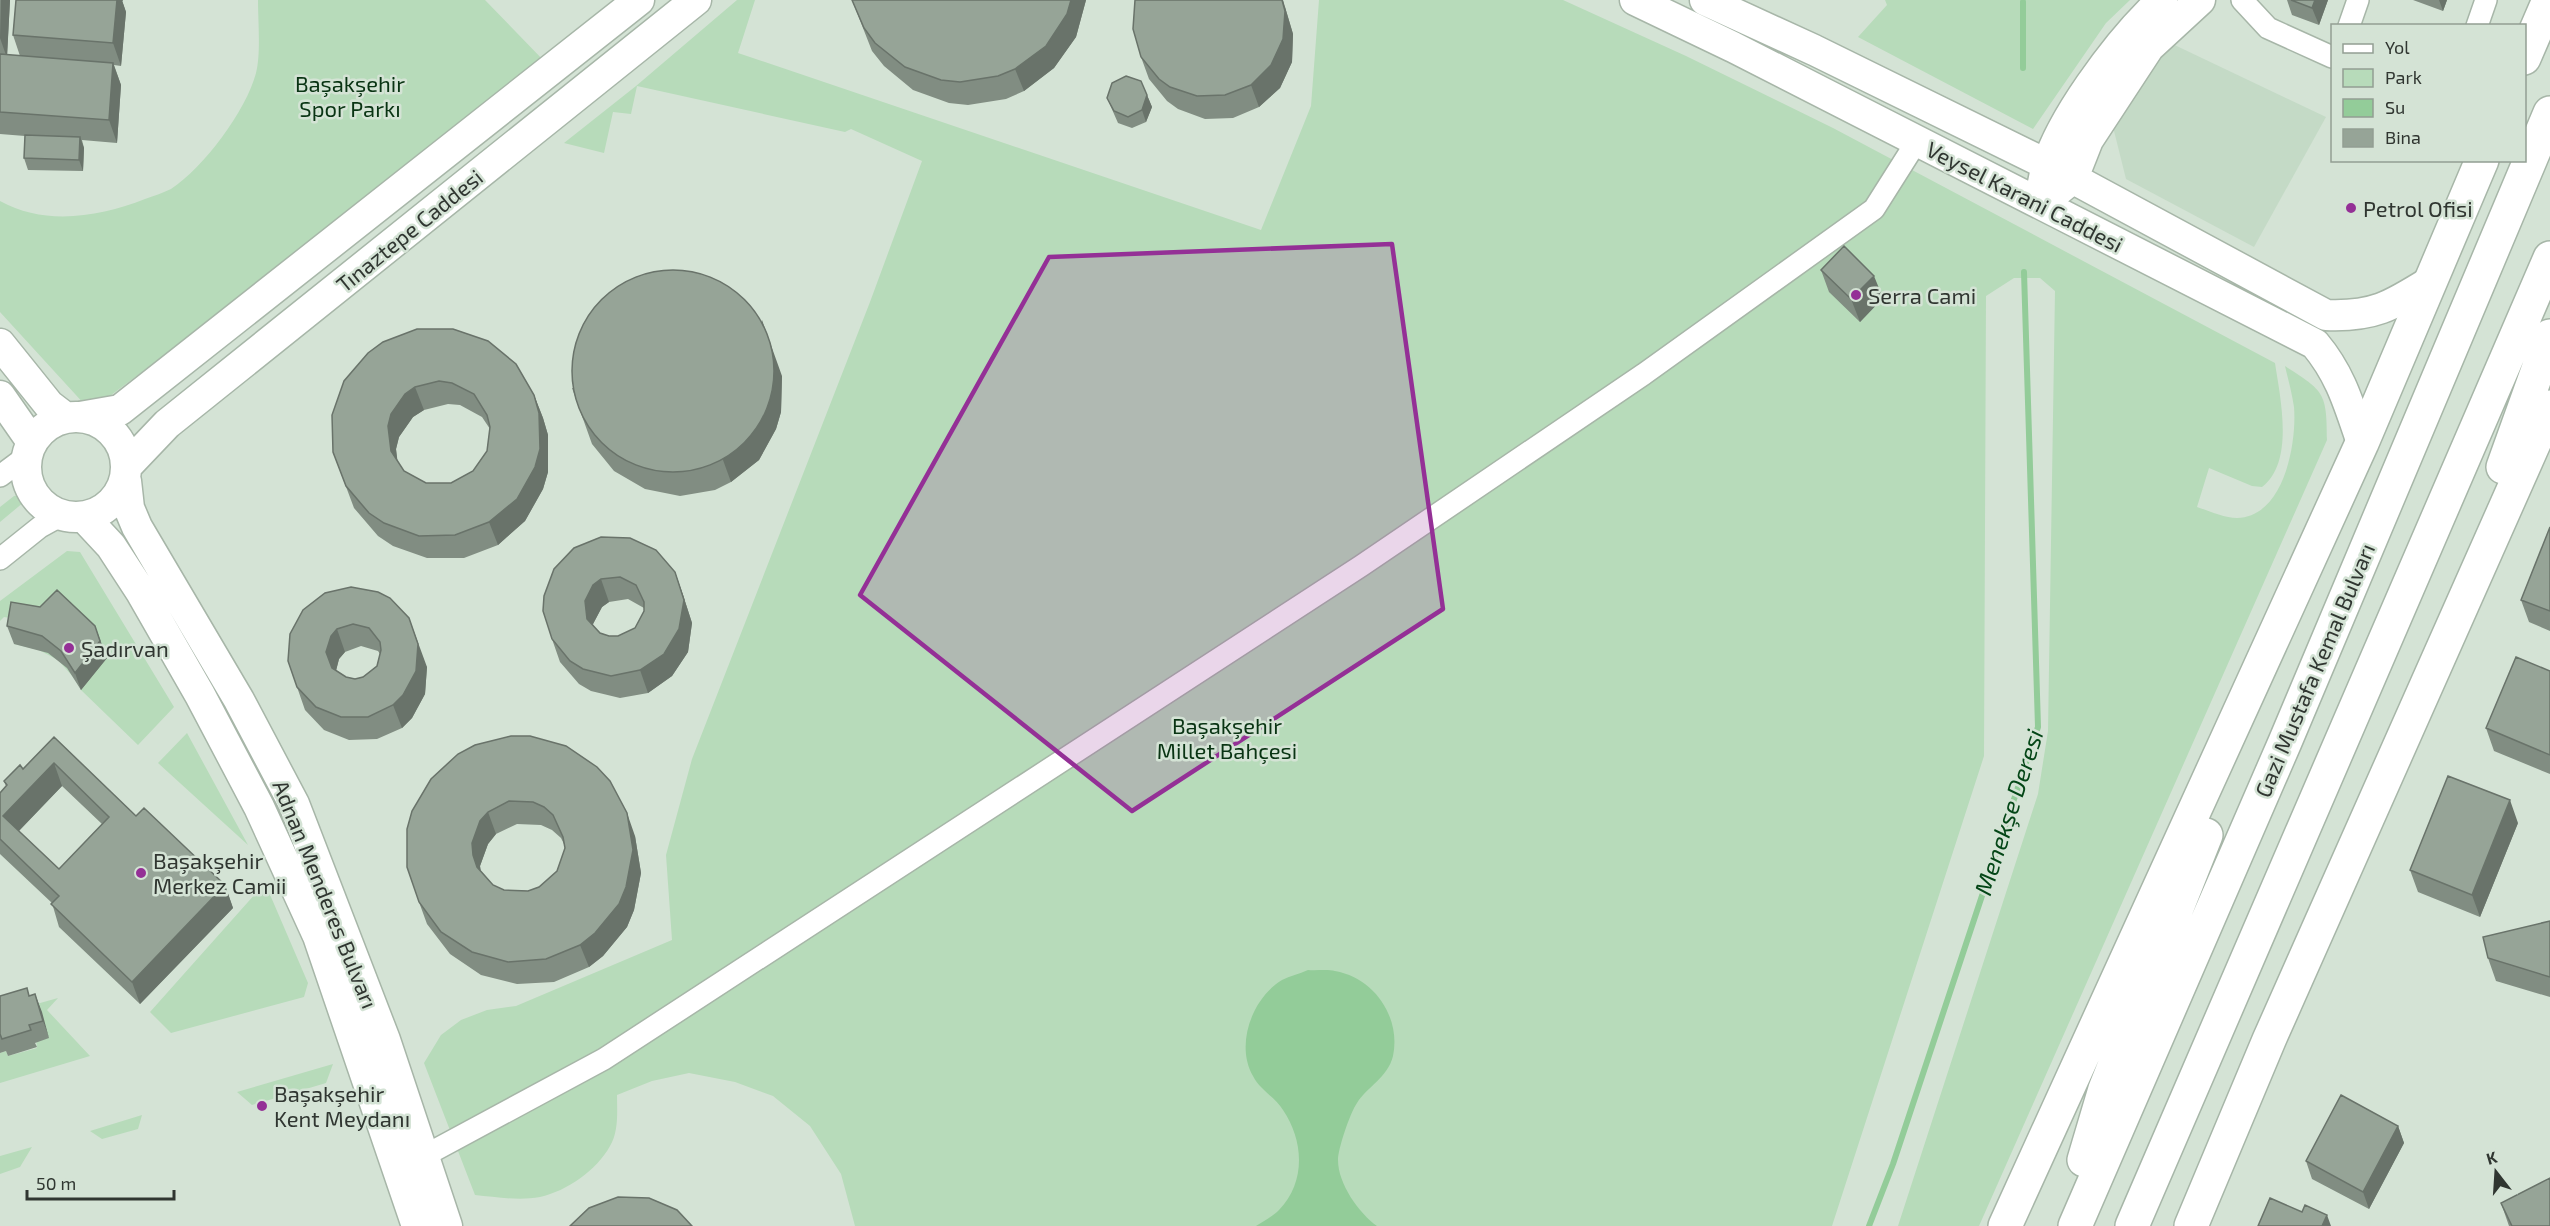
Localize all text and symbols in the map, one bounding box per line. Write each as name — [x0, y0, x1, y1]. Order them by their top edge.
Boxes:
legend — [2331, 24, 2526, 162]
text: Yol — [2385, 36, 2410, 58]
text: Park — [2385, 66, 2422, 88]
park label: Başakşehir Spor Parkı — [295, 70, 405, 121]
text: Su — [2385, 96, 2405, 118]
text: Bina — [2385, 126, 2421, 148]
street label: Veysel Karani Caddesi — [1922, 135, 2128, 257]
street label: Tınaztepe Caddesi — [331, 163, 487, 297]
place label: Petrol Ofisi — [2363, 195, 2473, 221]
marker: Petrol Ofisi — [2344, 201, 2358, 215]
place label: Serra Cami — [1868, 282, 1976, 308]
marker: Serra Cami — [1849, 288, 1863, 302]
street label: Gazi Mustafa Kemal Bulvarı — [2249, 539, 2379, 801]
place label: Şadırvan — [81, 635, 169, 663]
marker: Şadırvan — [62, 641, 76, 655]
park label: Başakşehir Millet Bahçesi — [1157, 712, 1297, 765]
water label: Menekşe Deresi — [1968, 725, 2049, 899]
street label: Adnan Menderes Bulvarı — [268, 776, 384, 1012]
place label: Başakşehir Merkez Camii — [153, 847, 287, 898]
marker: Başakşehir Merkez Camii — [134, 866, 148, 880]
place label: Başakşehir Kent Meydanı — [274, 1080, 410, 1131]
marker: Başakşehir Kent Meydanı — [255, 1099, 269, 1113]
north arrow — [2466, 1142, 2526, 1202]
text: K — [2484, 1146, 2500, 1168]
scale bar — [27, 1163, 174, 1201]
text: 50 m — [36, 1172, 76, 1194]

